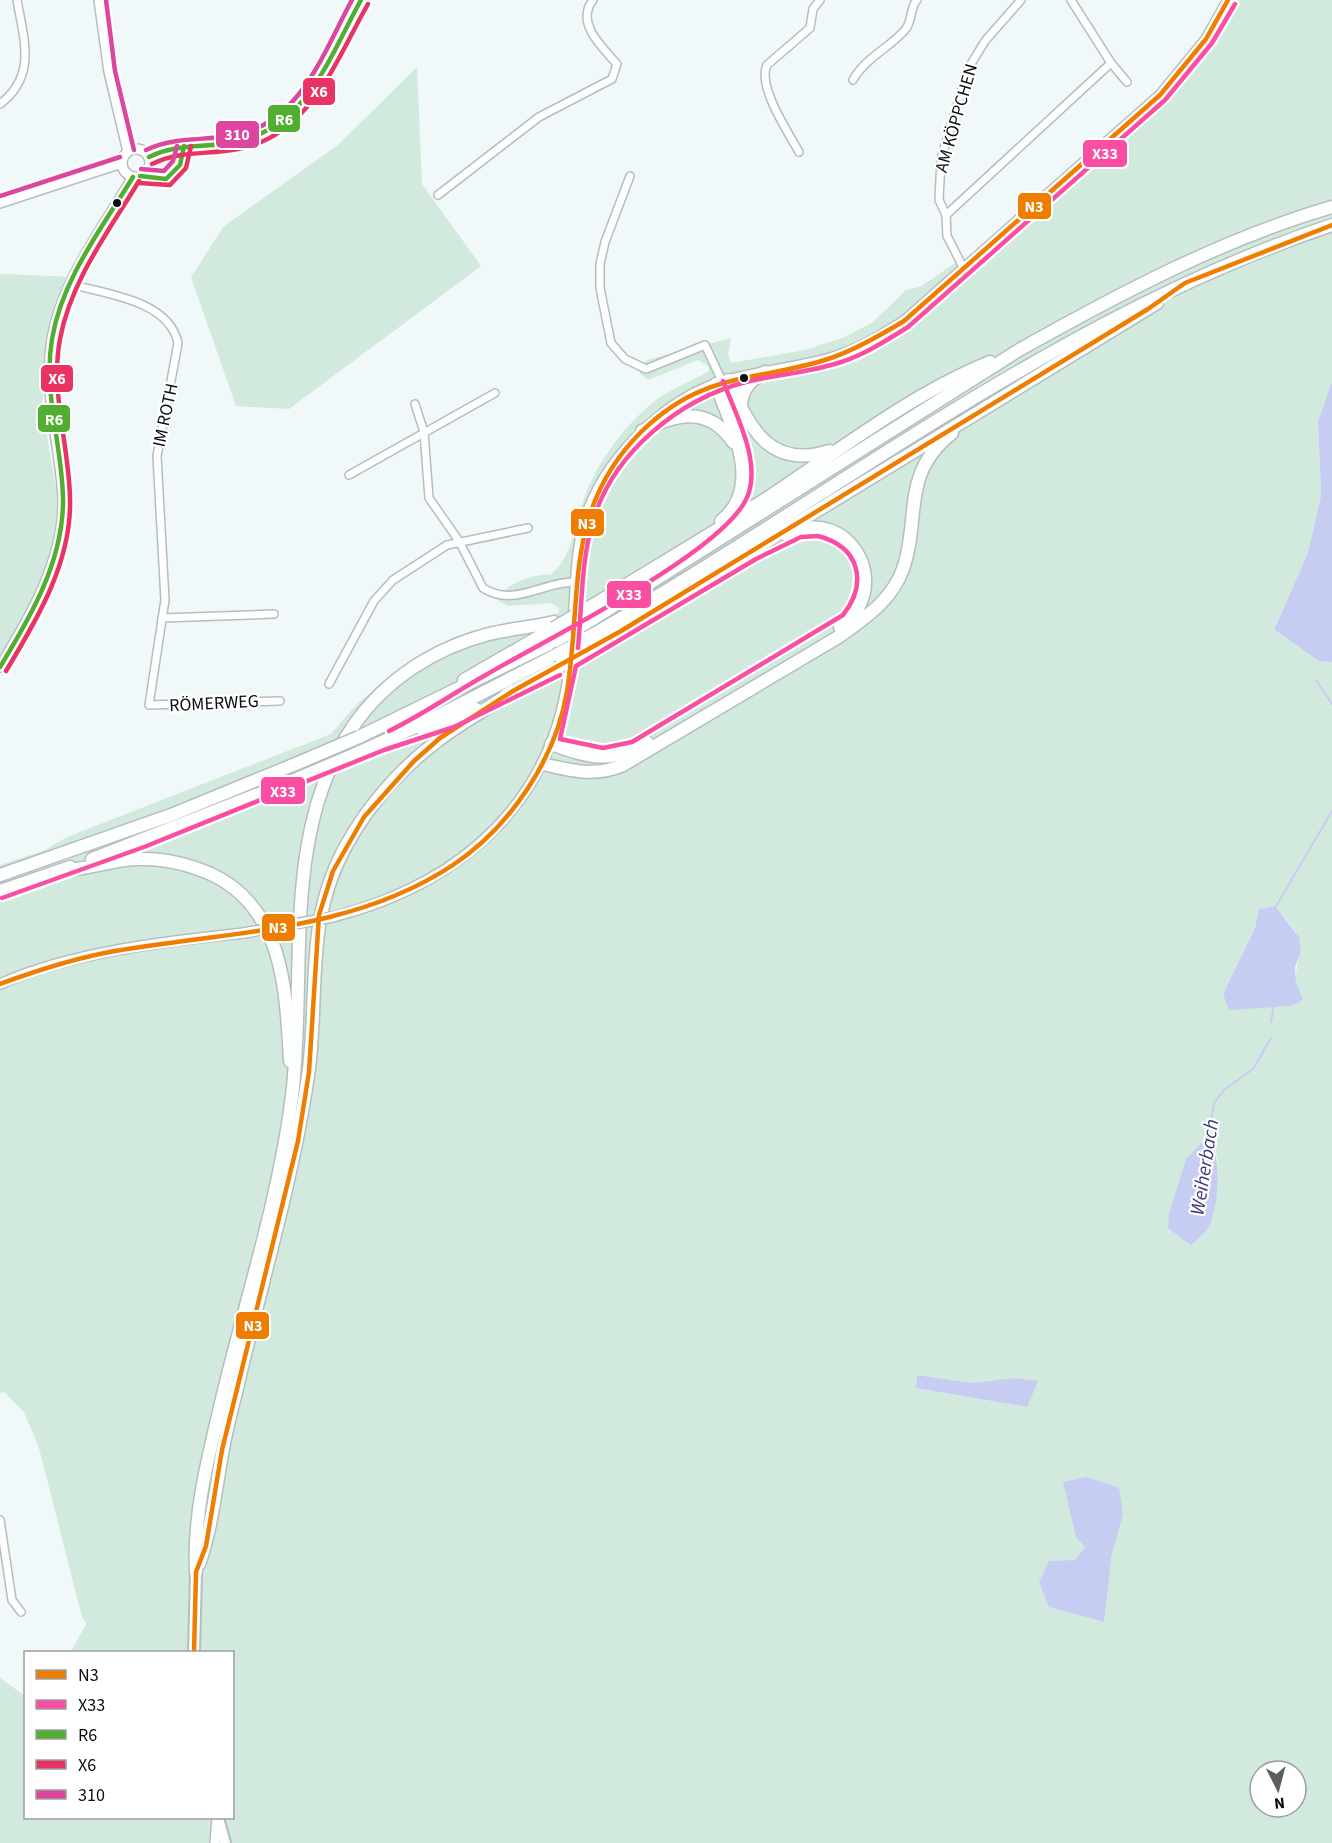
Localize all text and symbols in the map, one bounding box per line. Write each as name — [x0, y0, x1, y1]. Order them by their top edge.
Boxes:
street label: AM KÖPPCHEN — [929, 61, 984, 175]
line badge: X6 — [302, 77, 336, 106]
text: X6 — [310, 81, 328, 103]
line badge: R6 — [267, 104, 301, 133]
text: R6 — [275, 109, 293, 131]
line badge: 310 — [215, 120, 260, 149]
text: 310 — [224, 124, 250, 146]
line badge: X33 — [1082, 139, 1128, 168]
text: X33 — [1092, 143, 1118, 165]
line badge: N3 — [1017, 192, 1052, 220]
text: N3 — [1024, 196, 1044, 218]
unlabelled marker — [111, 197, 123, 209]
line badge: X6 — [40, 364, 74, 393]
text: X6 — [48, 368, 66, 390]
unlabelled marker — [738, 372, 750, 384]
street label: IM ROTH — [147, 381, 184, 449]
line badge: R6 — [37, 404, 71, 433]
text: R6 — [45, 409, 63, 431]
line badge: N3 — [570, 508, 605, 537]
text: N3 — [577, 513, 597, 535]
line badge: X33 — [606, 580, 652, 609]
text: X33 — [616, 584, 642, 606]
street label: RÖMERWEG — [168, 689, 260, 718]
line badge: X33 — [260, 776, 306, 805]
text: X33 — [270, 781, 296, 803]
line badge: N3 — [261, 913, 296, 942]
text: N3 — [268, 917, 288, 939]
water label: Weiherbach — [1184, 1117, 1226, 1217]
line badge: N3 — [235, 1311, 270, 1340]
text: N3 — [243, 1315, 263, 1337]
legend — [24, 1651, 234, 1819]
text: N3 — [78, 1663, 99, 1688]
text: X33 — [78, 1693, 105, 1718]
text: R6 — [78, 1723, 97, 1748]
text: X6 — [78, 1753, 96, 1778]
north arrow — [1248, 1759, 1308, 1819]
text: 310 — [78, 1783, 105, 1808]
text: N — [1273, 1791, 1286, 1814]

